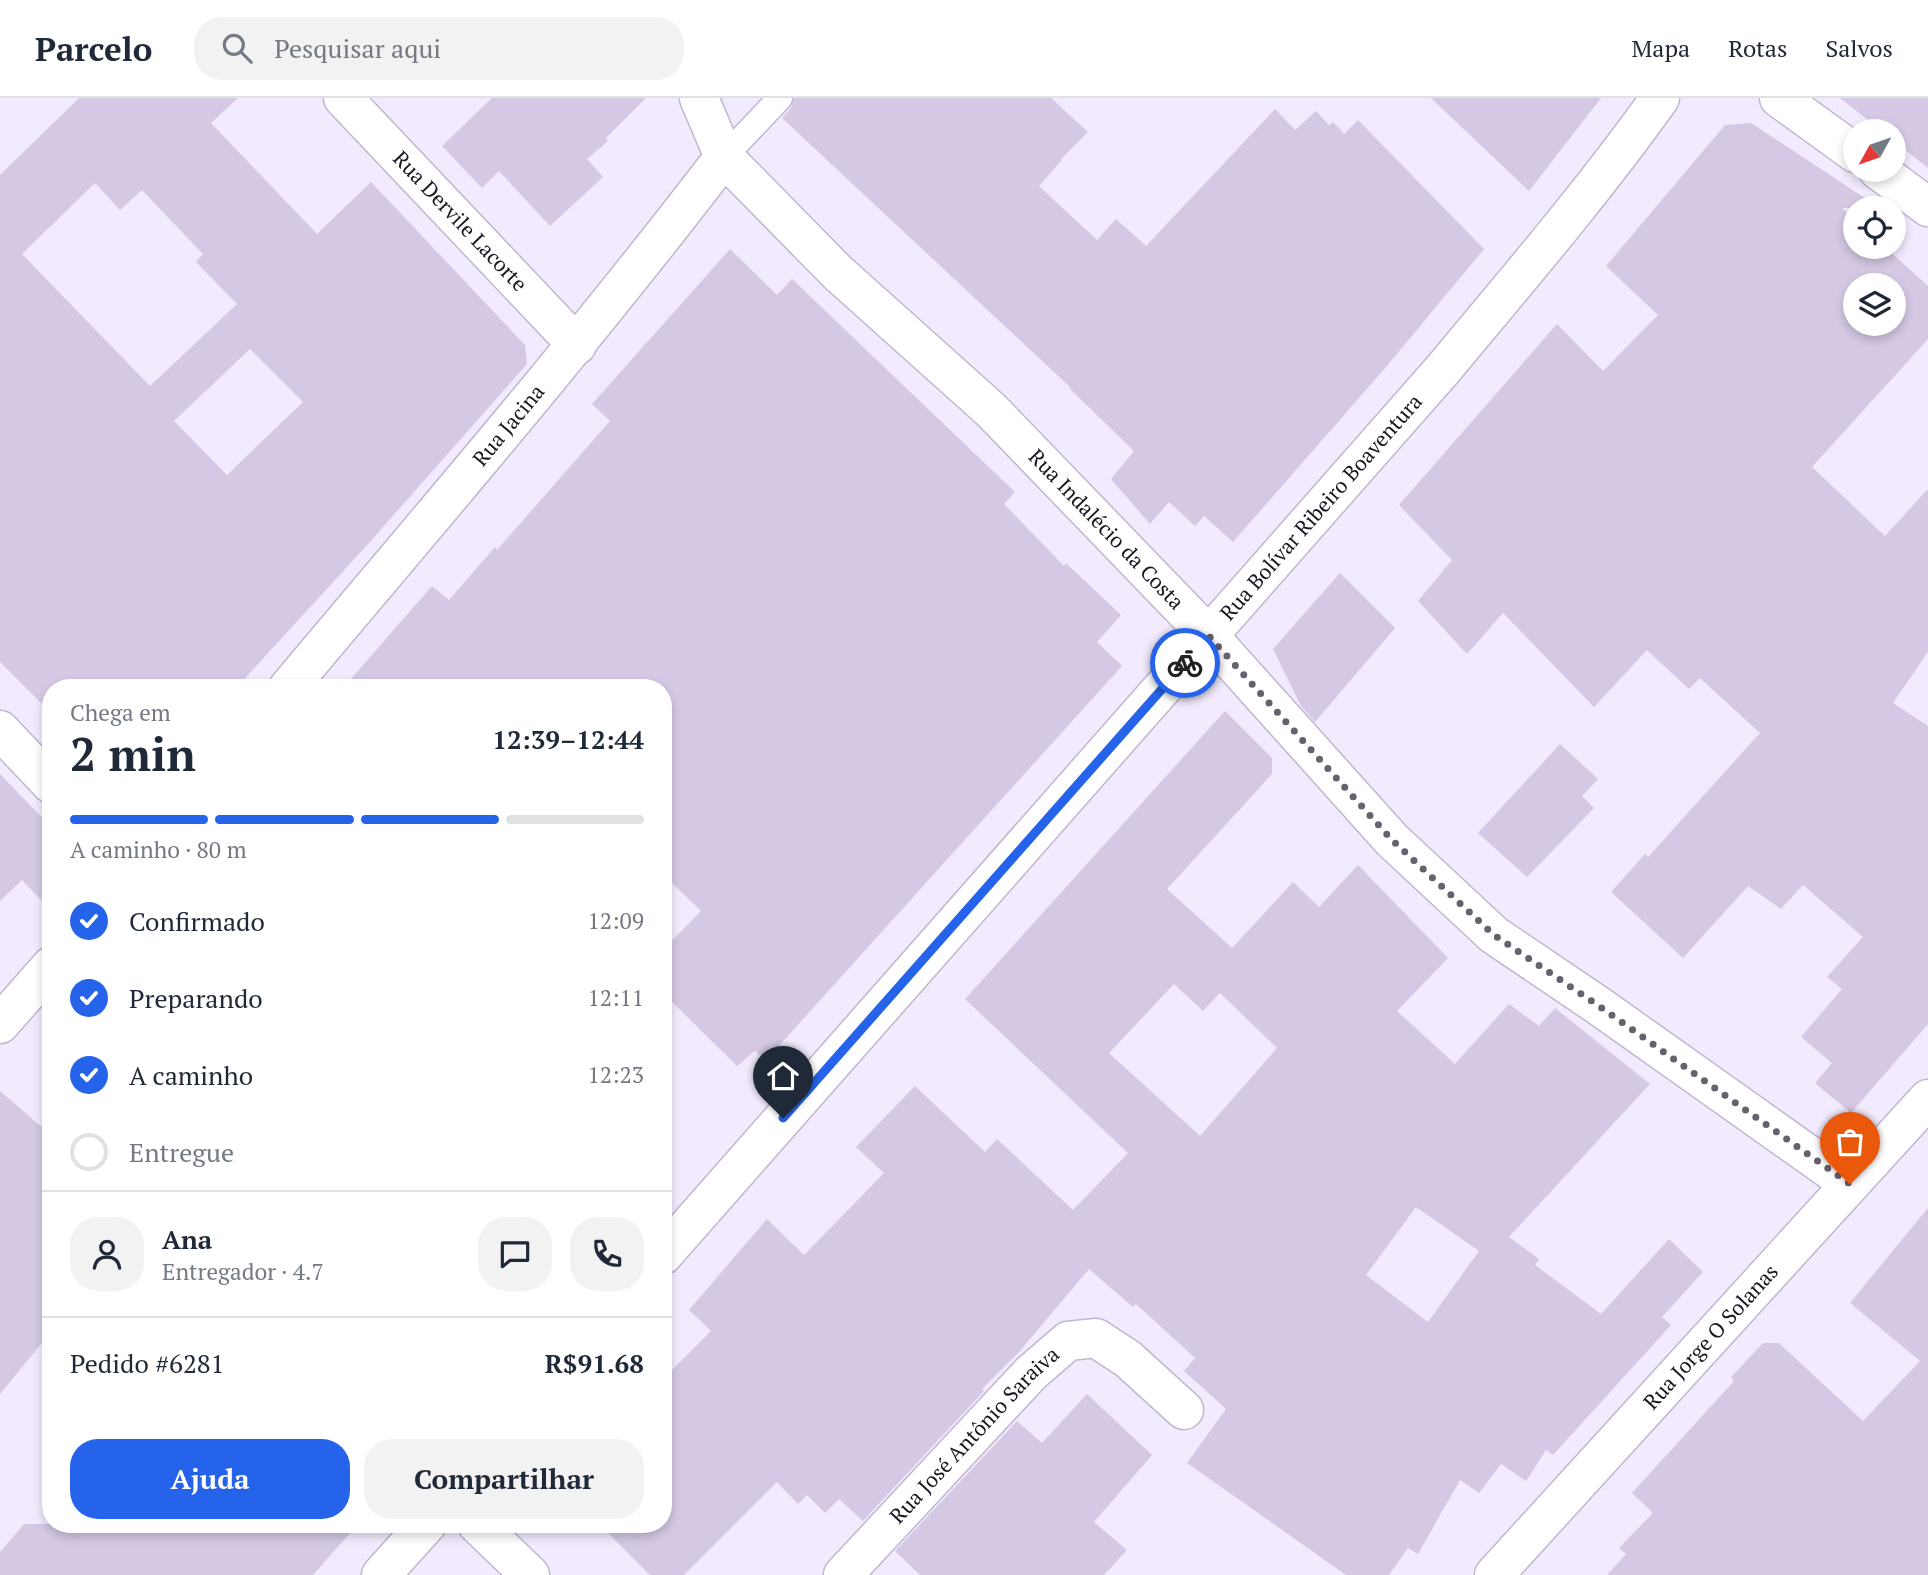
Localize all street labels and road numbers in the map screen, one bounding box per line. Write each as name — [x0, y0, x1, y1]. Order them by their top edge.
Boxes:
street label: Rua Dervile Lacorte — [387, 144, 534, 297]
street label: Rua Jacina — [466, 378, 550, 472]
street label: Rua Bolívar Ribeiro Boaventura — [1213, 387, 1428, 626]
street label: Rua Indalécio da Costa — [1023, 442, 1191, 615]
street label: Rua Jorge O Solanas — [1637, 1258, 1784, 1415]
street label: Rua José Antônio Saraiva — [883, 1340, 1065, 1529]

